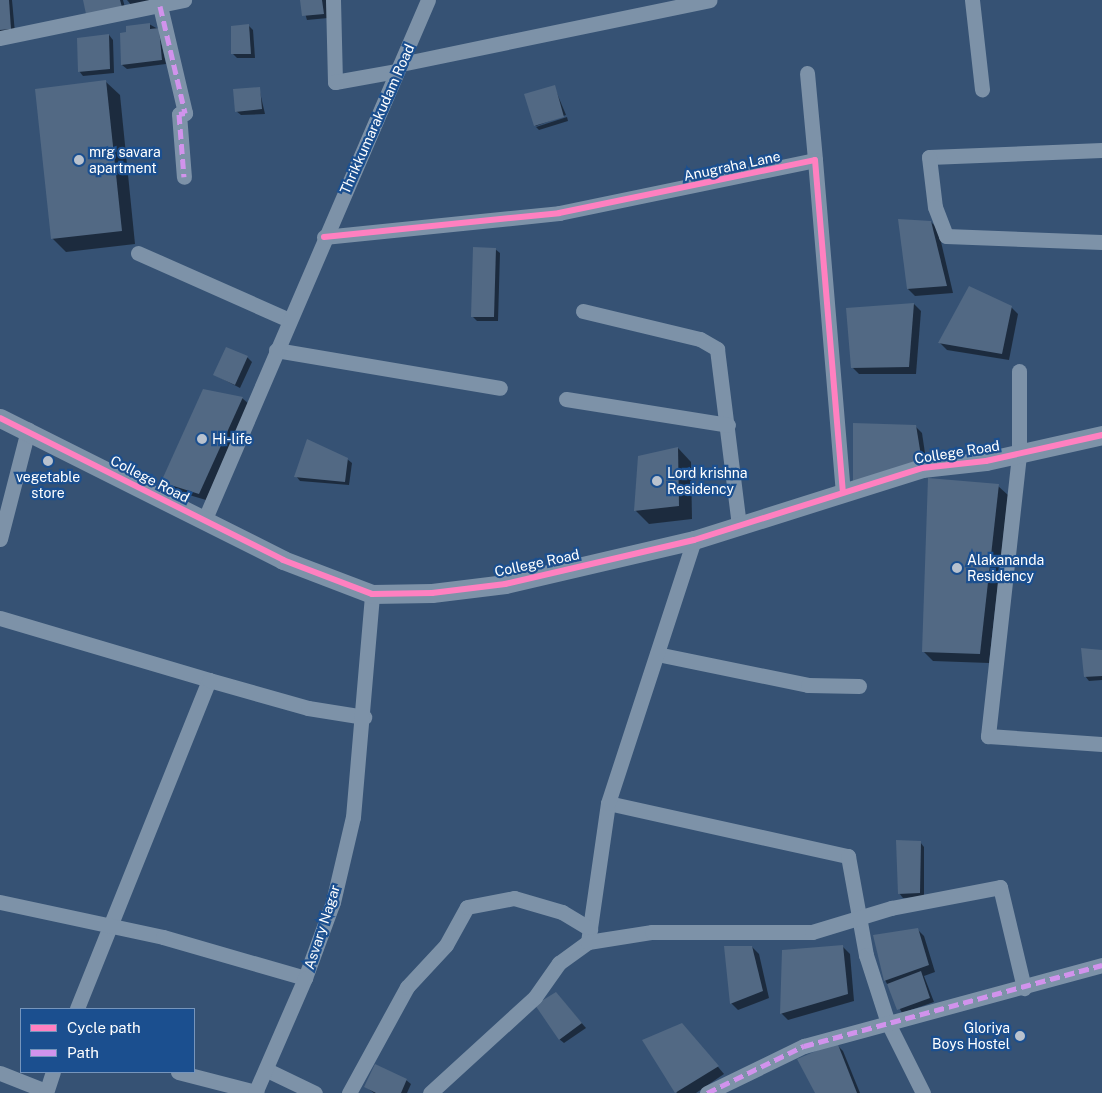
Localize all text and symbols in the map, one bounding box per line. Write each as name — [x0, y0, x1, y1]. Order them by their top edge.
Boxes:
street label: Thrikkumarakudam Road — [336, 41, 418, 197]
place label: mrg savara apartment — [89, 144, 161, 176]
street label: Anugraha Lane — [682, 148, 782, 184]
marker: mrg savara apartment — [73, 154, 85, 166]
place label: Hi-life — [212, 431, 252, 447]
marker: Hi-life — [196, 433, 208, 445]
street label: College Road — [913, 437, 1001, 467]
street label: College Road — [108, 452, 192, 506]
marker: vegetable store — [42, 455, 54, 467]
place label: Lord krishna Residency — [667, 465, 748, 498]
place label: vegetable store — [16, 469, 80, 502]
marker: Lord krishna Residency — [651, 475, 663, 487]
street label: College Road — [493, 546, 581, 580]
place label: Alakananda Residency — [967, 552, 1044, 584]
marker: Alakananda Residency — [951, 562, 963, 574]
street label: Asvary Nagar — [300, 883, 344, 971]
legend — [20, 1008, 195, 1073]
text: Cycle path — [67, 1019, 141, 1036]
place label: Gloriya Boys Hostel — [932, 1020, 1010, 1052]
marker: Gloriya Boys Hostel — [1014, 1030, 1026, 1042]
text: Path — [67, 1044, 99, 1061]

